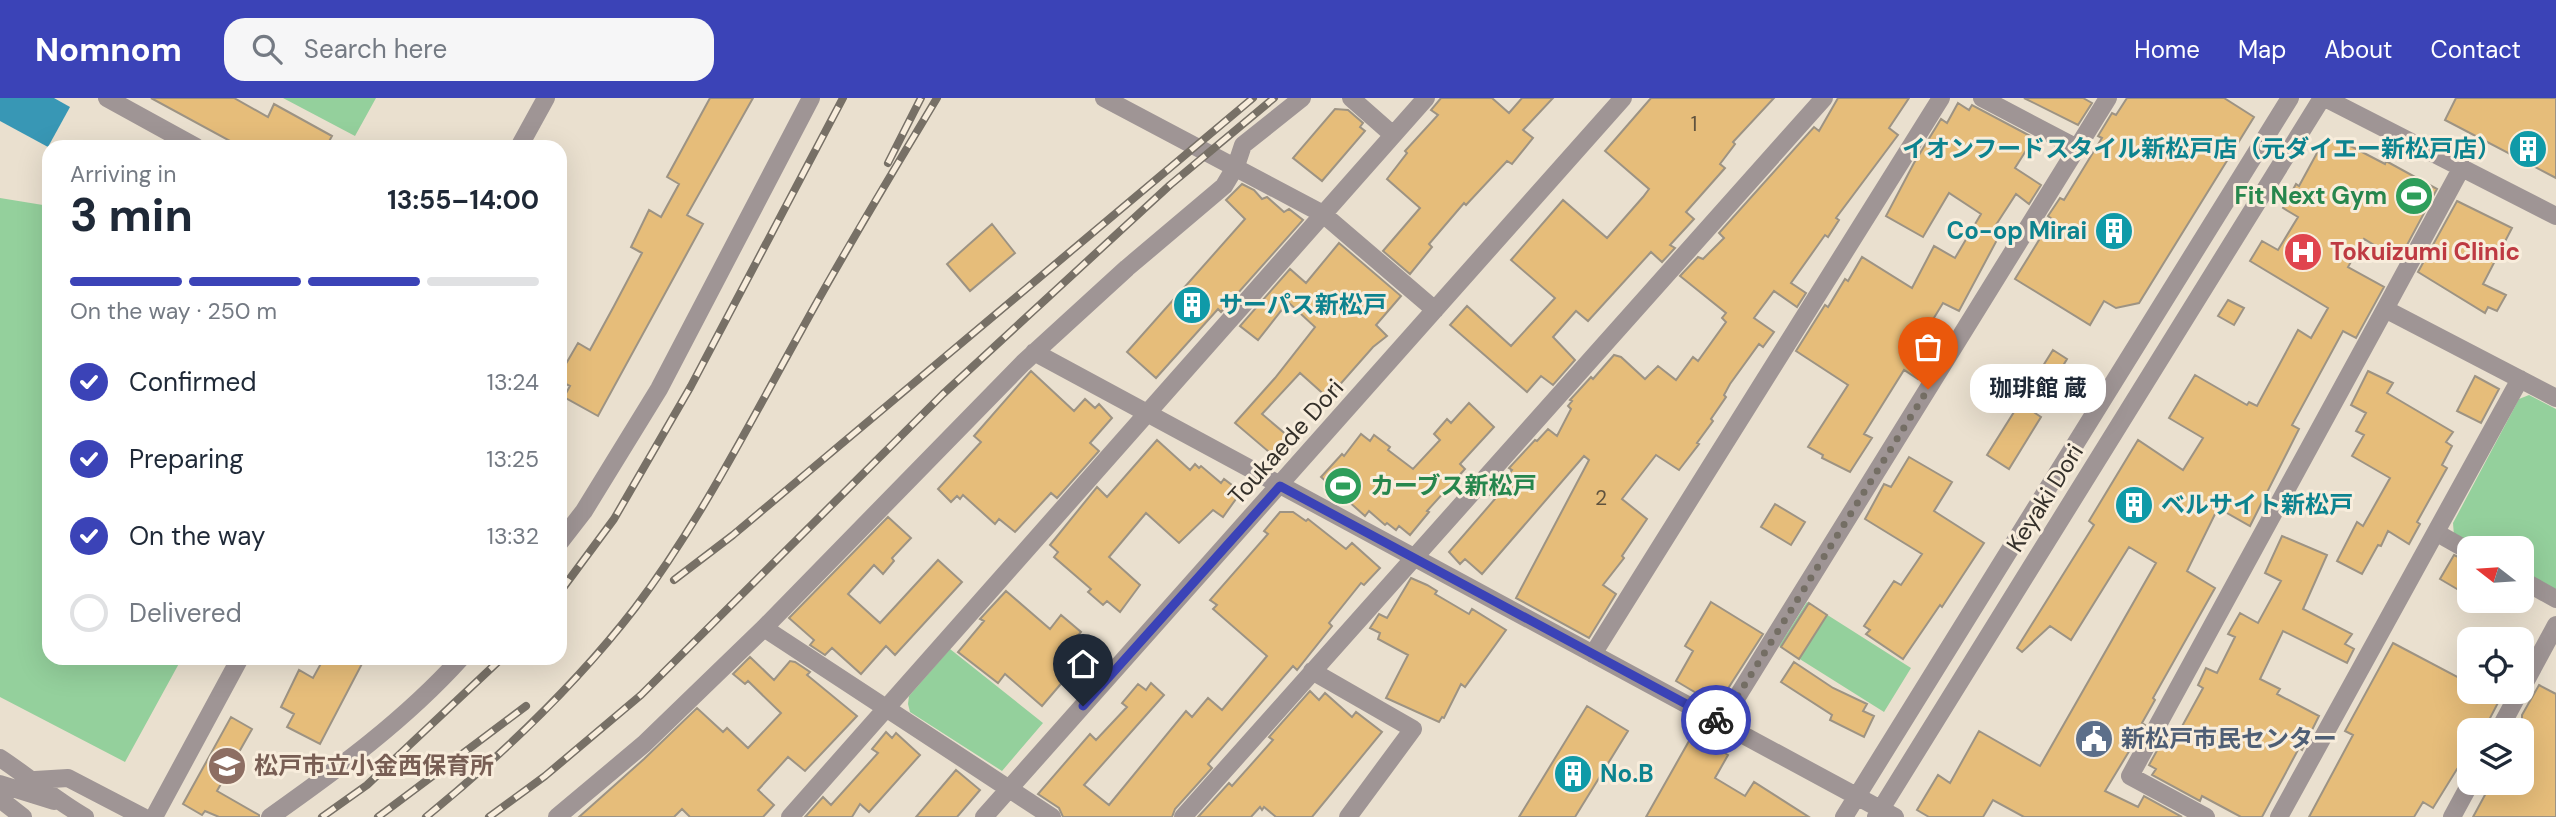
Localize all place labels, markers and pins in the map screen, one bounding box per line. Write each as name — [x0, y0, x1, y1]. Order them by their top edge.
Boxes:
building icon: イオンフードスタイル新松戸店（元ダイエー新松戸店） — [2507, 128, 2549, 170]
place label: イオンフードスタイル新松戸店（元ダイエー新松戸店） — [1902, 133, 2501, 164]
sports icon: Fit Next Gym — [2393, 175, 2435, 217]
place label: Fit Next Gym — [2234, 180, 2387, 211]
building icon: Co-op Mirai — [2093, 210, 2135, 252]
place label: Co-op Mirai — [1947, 215, 2087, 246]
hospital icon: Tokuizumi Clinic — [2282, 231, 2324, 273]
place label: Tokuizumi Clinic — [2330, 236, 2520, 267]
building icon: サーパス新松戸 — [1171, 284, 1213, 326]
place label: サーパス新松戸 — [1219, 289, 1387, 320]
pin — [1898, 317, 1958, 389]
callout: 珈琲館 蔵 — [1970, 364, 2106, 414]
sports icon: カーブス新松戸 — [1322, 465, 1364, 507]
place label: カーブス新松戸 — [1370, 470, 1537, 501]
building icon: ベルサイト新松戸 — [2113, 484, 2155, 526]
place label: ベルサイト新松戸 — [2161, 489, 2353, 520]
pin — [1053, 634, 1113, 706]
public building icon: 新松戸市民センター — [2073, 718, 2115, 760]
place label: 新松戸市民センター — [2121, 723, 2337, 754]
school or university icon: 松戸市立小金西保育所 — [206, 745, 248, 787]
place label: 松戸市立小金西保育所 — [254, 750, 494, 781]
building icon: No.B — [1552, 753, 1594, 795]
place label: No.B — [1600, 758, 1654, 789]

